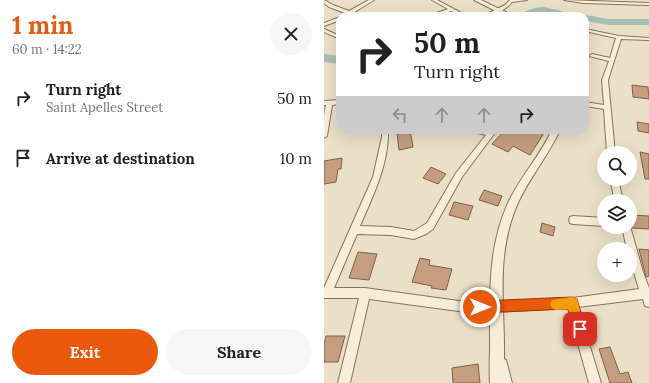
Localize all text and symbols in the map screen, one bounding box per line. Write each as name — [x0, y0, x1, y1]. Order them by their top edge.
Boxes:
text: 1 min — [12, 10, 73, 41]
button: close — [270, 13, 312, 55]
text: 50 m — [414, 25, 480, 61]
icon: right — [348, 28, 400, 80]
text: 60 m · 14:22 — [12, 41, 82, 58]
text: Turn right — [414, 60, 500, 83]
text: Turn right — [46, 80, 122, 99]
icon: right — [12, 87, 34, 109]
text: 50 m — [277, 89, 312, 108]
text: Saint Apelles Street — [46, 99, 163, 116]
icon: left — [389, 104, 411, 126]
icon: ahead — [431, 104, 453, 126]
icon: ahead — [473, 104, 495, 126]
icon: right — [515, 104, 537, 126]
map controls — [597, 146, 637, 282]
button: search — [597, 146, 637, 186]
icon: arrive — [12, 147, 34, 169]
text: Arrive at destination — [46, 149, 195, 168]
text: 10 m — [280, 149, 312, 168]
button: layers — [597, 194, 637, 234]
button: + — [597, 242, 637, 282]
position arrow — [459, 286, 501, 328]
pin — [563, 312, 597, 346]
icon: arrive — [569, 318, 591, 340]
button: Exit — [12, 329, 158, 375]
button: Share — [166, 329, 312, 375]

